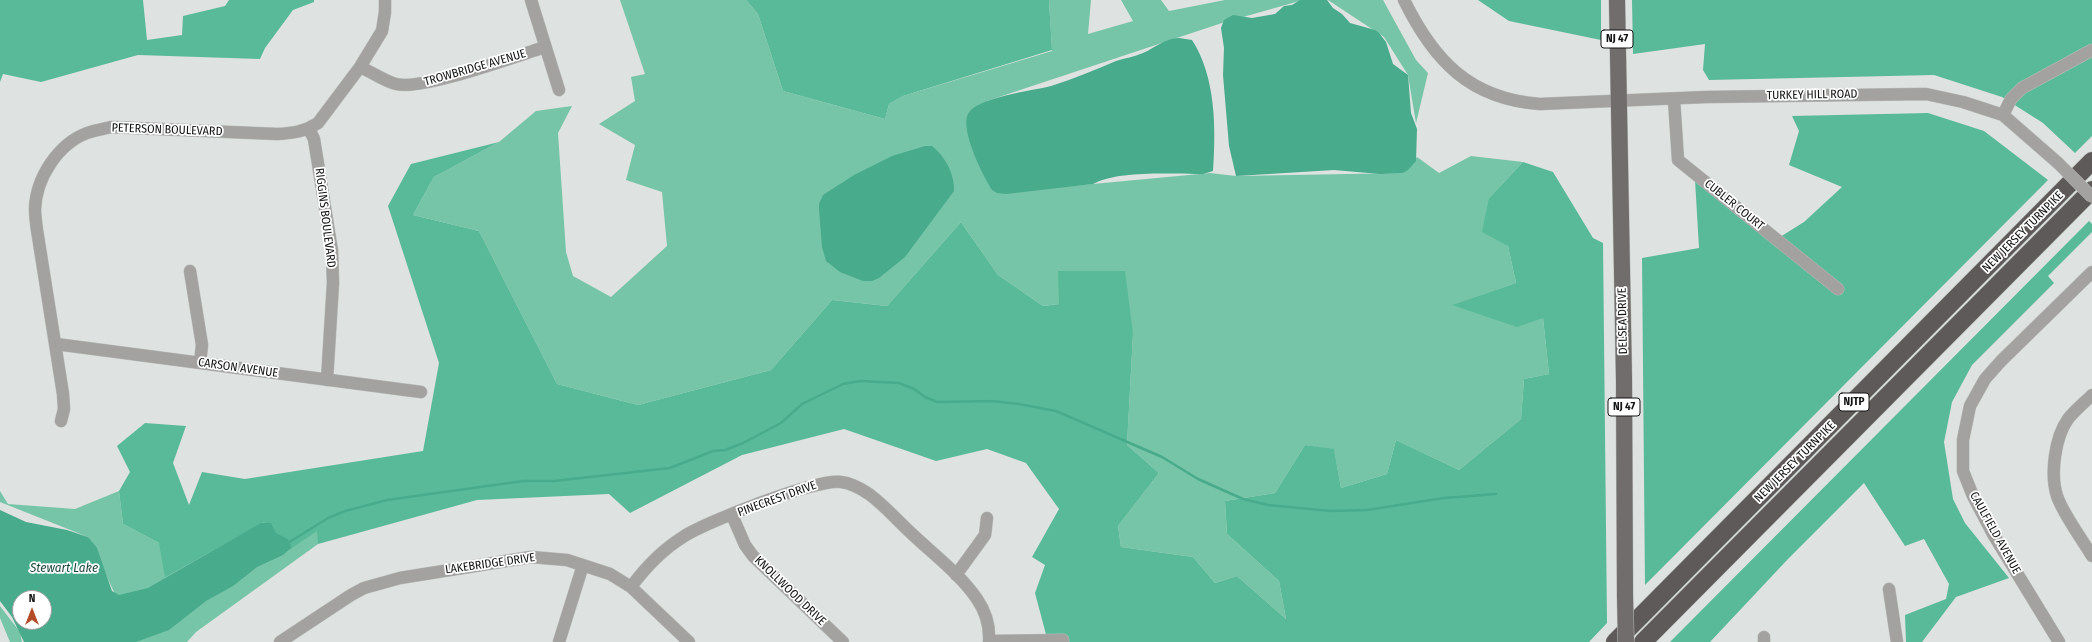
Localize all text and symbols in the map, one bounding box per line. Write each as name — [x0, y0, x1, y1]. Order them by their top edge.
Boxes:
road number: NJ 47 — [1601, 30, 1633, 48]
street label: TROWBRIDGE AVENUE — [423, 47, 527, 89]
street label: TURKEY HILL ROAD — [1766, 87, 1858, 103]
street label: PETERSON BOULEVARD — [111, 121, 223, 139]
street label: RIGGINS BOULEVARD — [312, 167, 338, 269]
street label: CUBLER COURT — [1701, 177, 1767, 233]
street label: NEW JERSEY TURNPIKE — [1980, 189, 2066, 275]
street label: DELSEA DRIVE — [1615, 287, 1631, 355]
street label: CARSON AVENUE — [197, 355, 279, 381]
road number: NJTP — [1839, 393, 1869, 411]
road number: NJ 47 — [1608, 398, 1640, 416]
street label: NEW JERSEY TURNPIKE — [1752, 419, 1838, 505]
street label: PINECREST DRIVE — [736, 478, 818, 520]
street label: CAULFIELD AVENUE — [1966, 489, 2024, 577]
street label: LAKEBRIDGE DRIVE — [444, 551, 536, 577]
street label: KNOLLWOOD DRIVE — [751, 553, 829, 629]
water label: Stewart Lake — [30, 560, 98, 576]
north arrow — [12, 590, 52, 630]
text: N — [29, 592, 35, 605]

